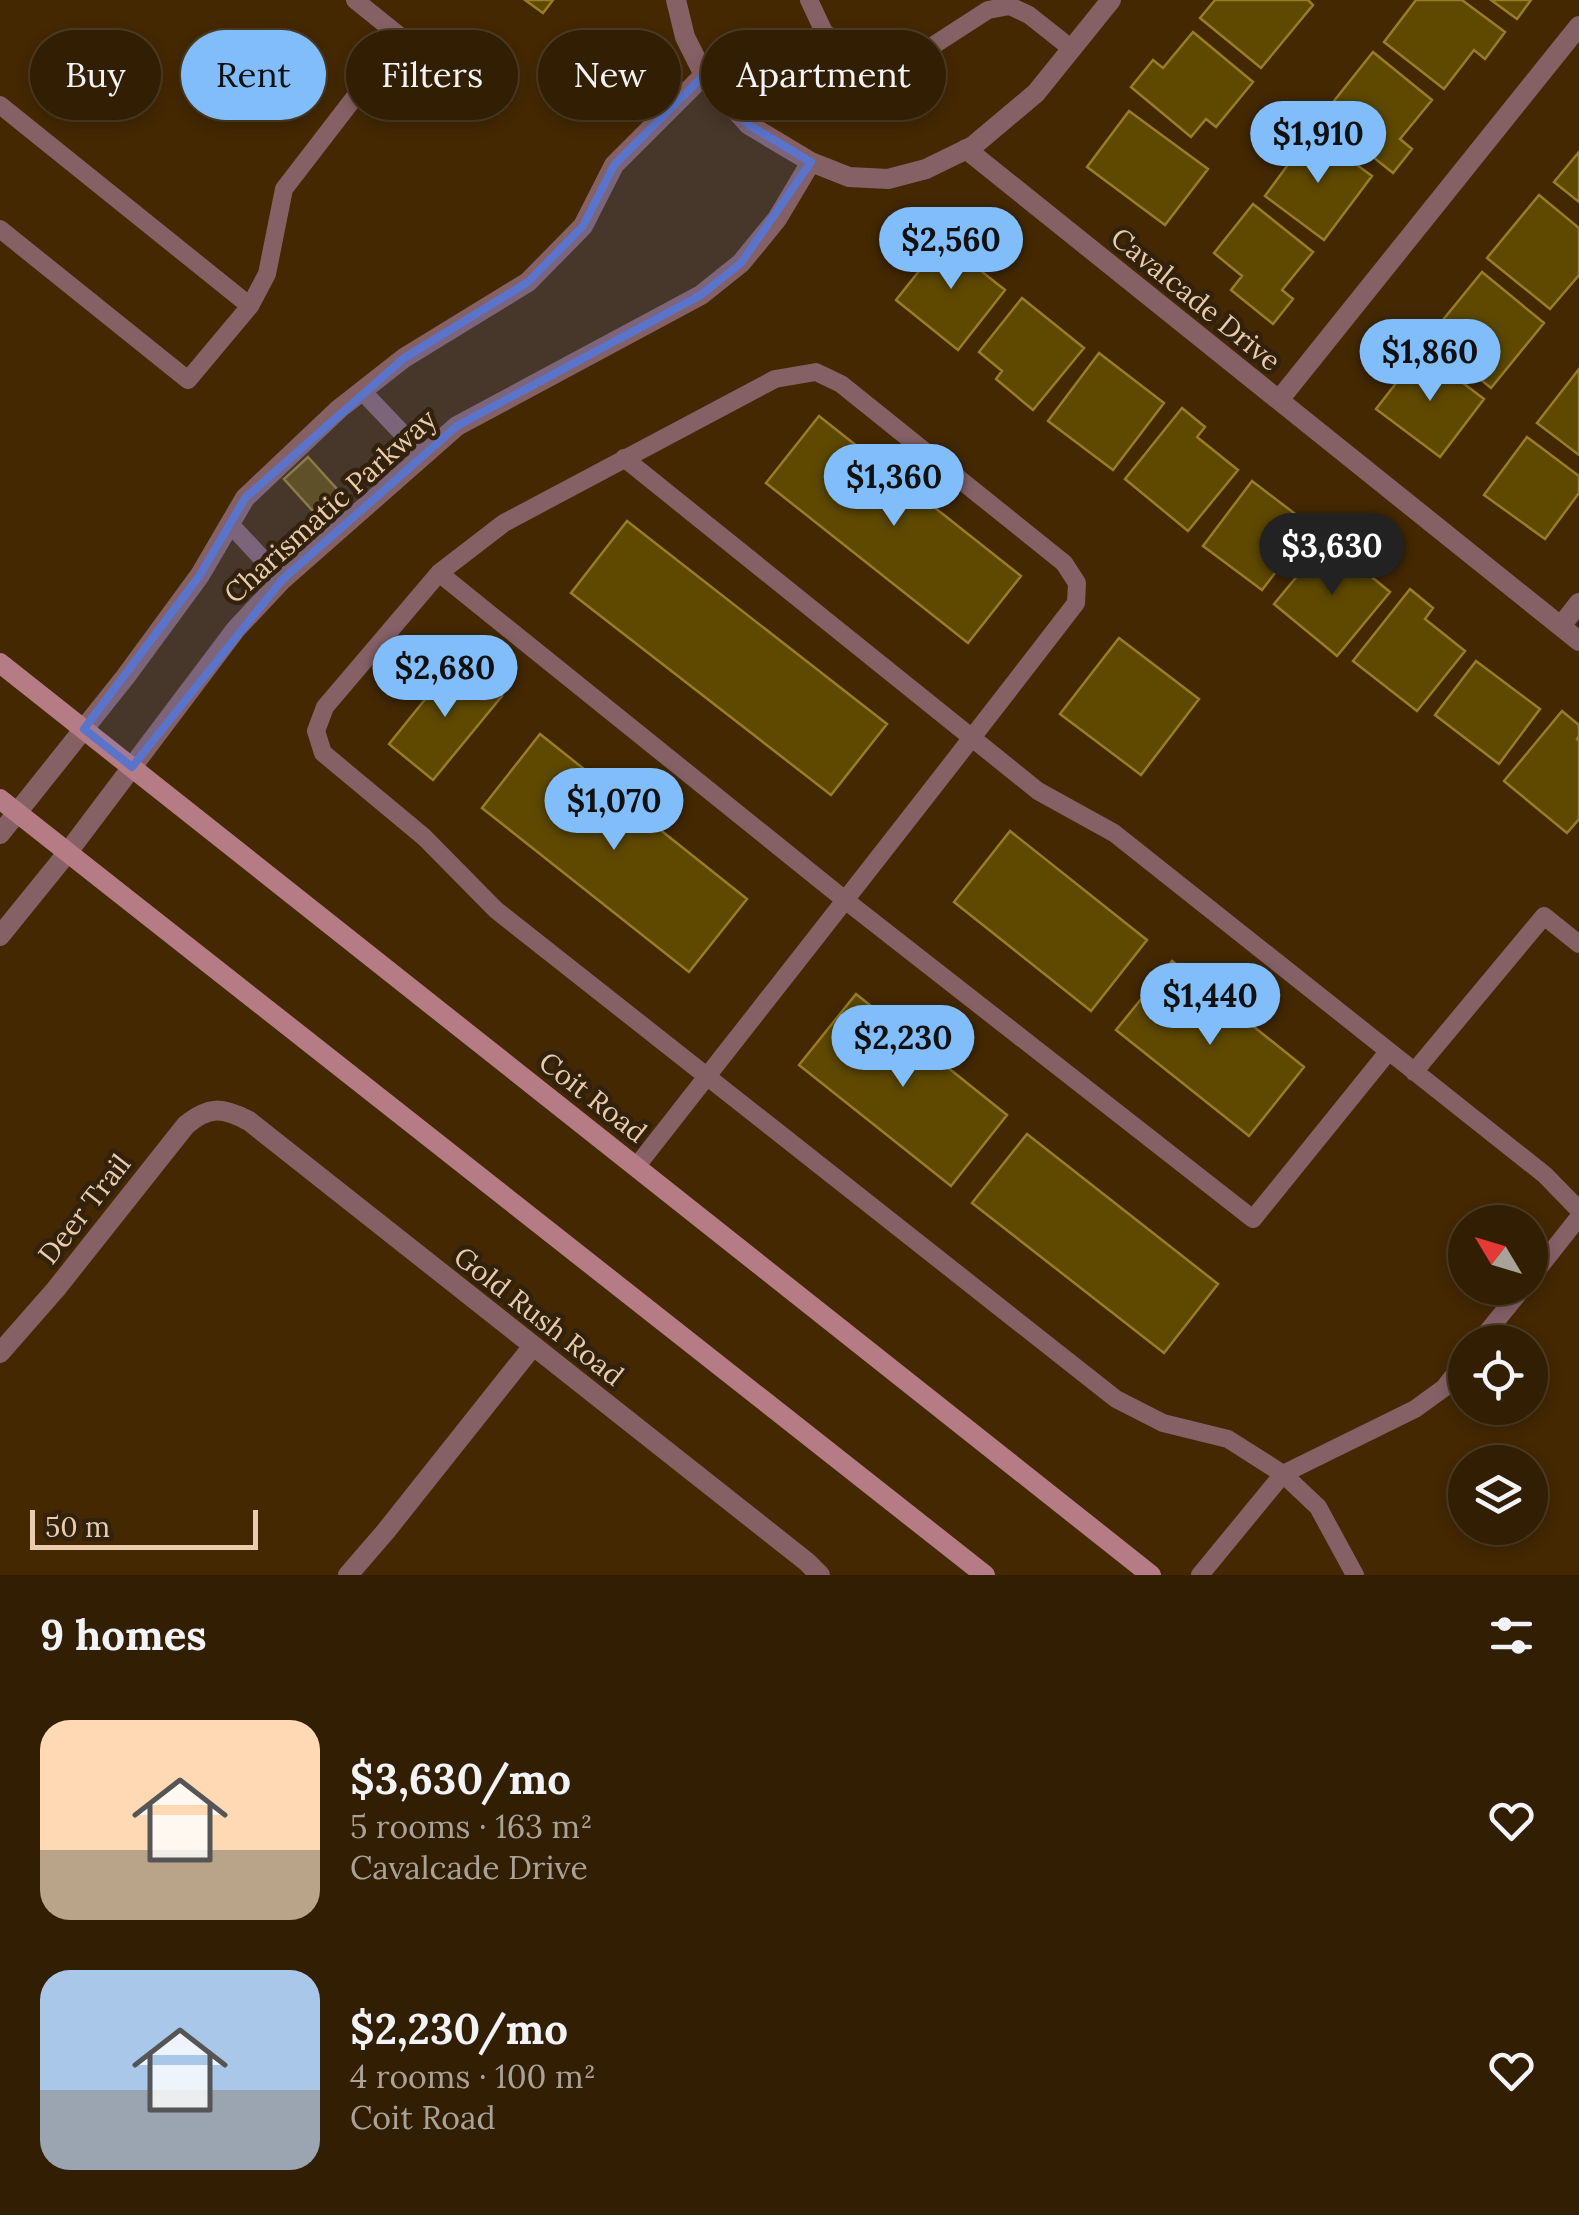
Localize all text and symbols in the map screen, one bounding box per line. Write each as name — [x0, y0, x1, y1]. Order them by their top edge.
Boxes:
chip: Buy — [30, 30, 161, 120]
chip: Rent — [181, 30, 326, 120]
chip: Filters — [346, 30, 518, 120]
chip: New — [538, 30, 681, 120]
chip: Apartment — [701, 30, 946, 120]
pin: $1,910 — [1237, 101, 1399, 186]
text: $1,910 — [1272, 113, 1364, 154]
pin: $2,560 — [870, 207, 1032, 292]
text: $2,560 — [901, 219, 1001, 260]
street label: Cavalcade Drive — [1104, 219, 1288, 379]
pin: $1,860 — [1349, 319, 1511, 404]
text: $1,860 — [1382, 331, 1478, 372]
street label: Charismatic Parkway — [216, 401, 444, 611]
pin: $1,360 — [813, 444, 975, 529]
text: $1,360 — [846, 456, 942, 497]
pin: $3,630 — [1251, 513, 1413, 598]
text: $3,630 — [1281, 525, 1383, 566]
pin: $2,680 — [364, 635, 526, 720]
text: $2,680 — [395, 647, 495, 688]
pin: $1,070 — [533, 768, 695, 853]
text: $1,070 — [566, 780, 662, 821]
pin: $1,440 — [1129, 963, 1291, 1048]
text: $1,440 — [1162, 975, 1258, 1016]
pin: $2,230 — [822, 1005, 984, 1090]
text: $2,230 — [853, 1017, 953, 1058]
street label: Coit Road — [532, 1044, 654, 1150]
street label: Deer Trail — [30, 1147, 138, 1271]
north arrow — [1448, 1205, 1548, 1305]
map controls — [1448, 1205, 1548, 1545]
street label: Gold Rush Road — [447, 1238, 631, 1394]
button: locate — [1448, 1325, 1548, 1425]
button: layers — [1448, 1445, 1548, 1545]
scale bar — [30, 1505, 258, 1550]
text: 50 m — [45, 1509, 110, 1545]
text: 9 homes — [40, 1608, 207, 1662]
icon: filters — [1484, 1608, 1539, 1663]
text: $3,630/mo — [350, 1752, 571, 1806]
icon: home — [120, 1760, 240, 1880]
icon: heart — [1484, 1793, 1539, 1848]
text: 5 rooms · 163 m² — [350, 1806, 593, 1847]
text: Cavalcade Drive — [350, 1847, 588, 1888]
text: $2,230/mo — [350, 2002, 568, 2056]
icon: home — [120, 2010, 240, 2130]
icon: heart — [1484, 2043, 1539, 2098]
text: 4 rooms · 100 m² — [350, 2056, 596, 2097]
text: Coit Road — [350, 2097, 496, 2138]

